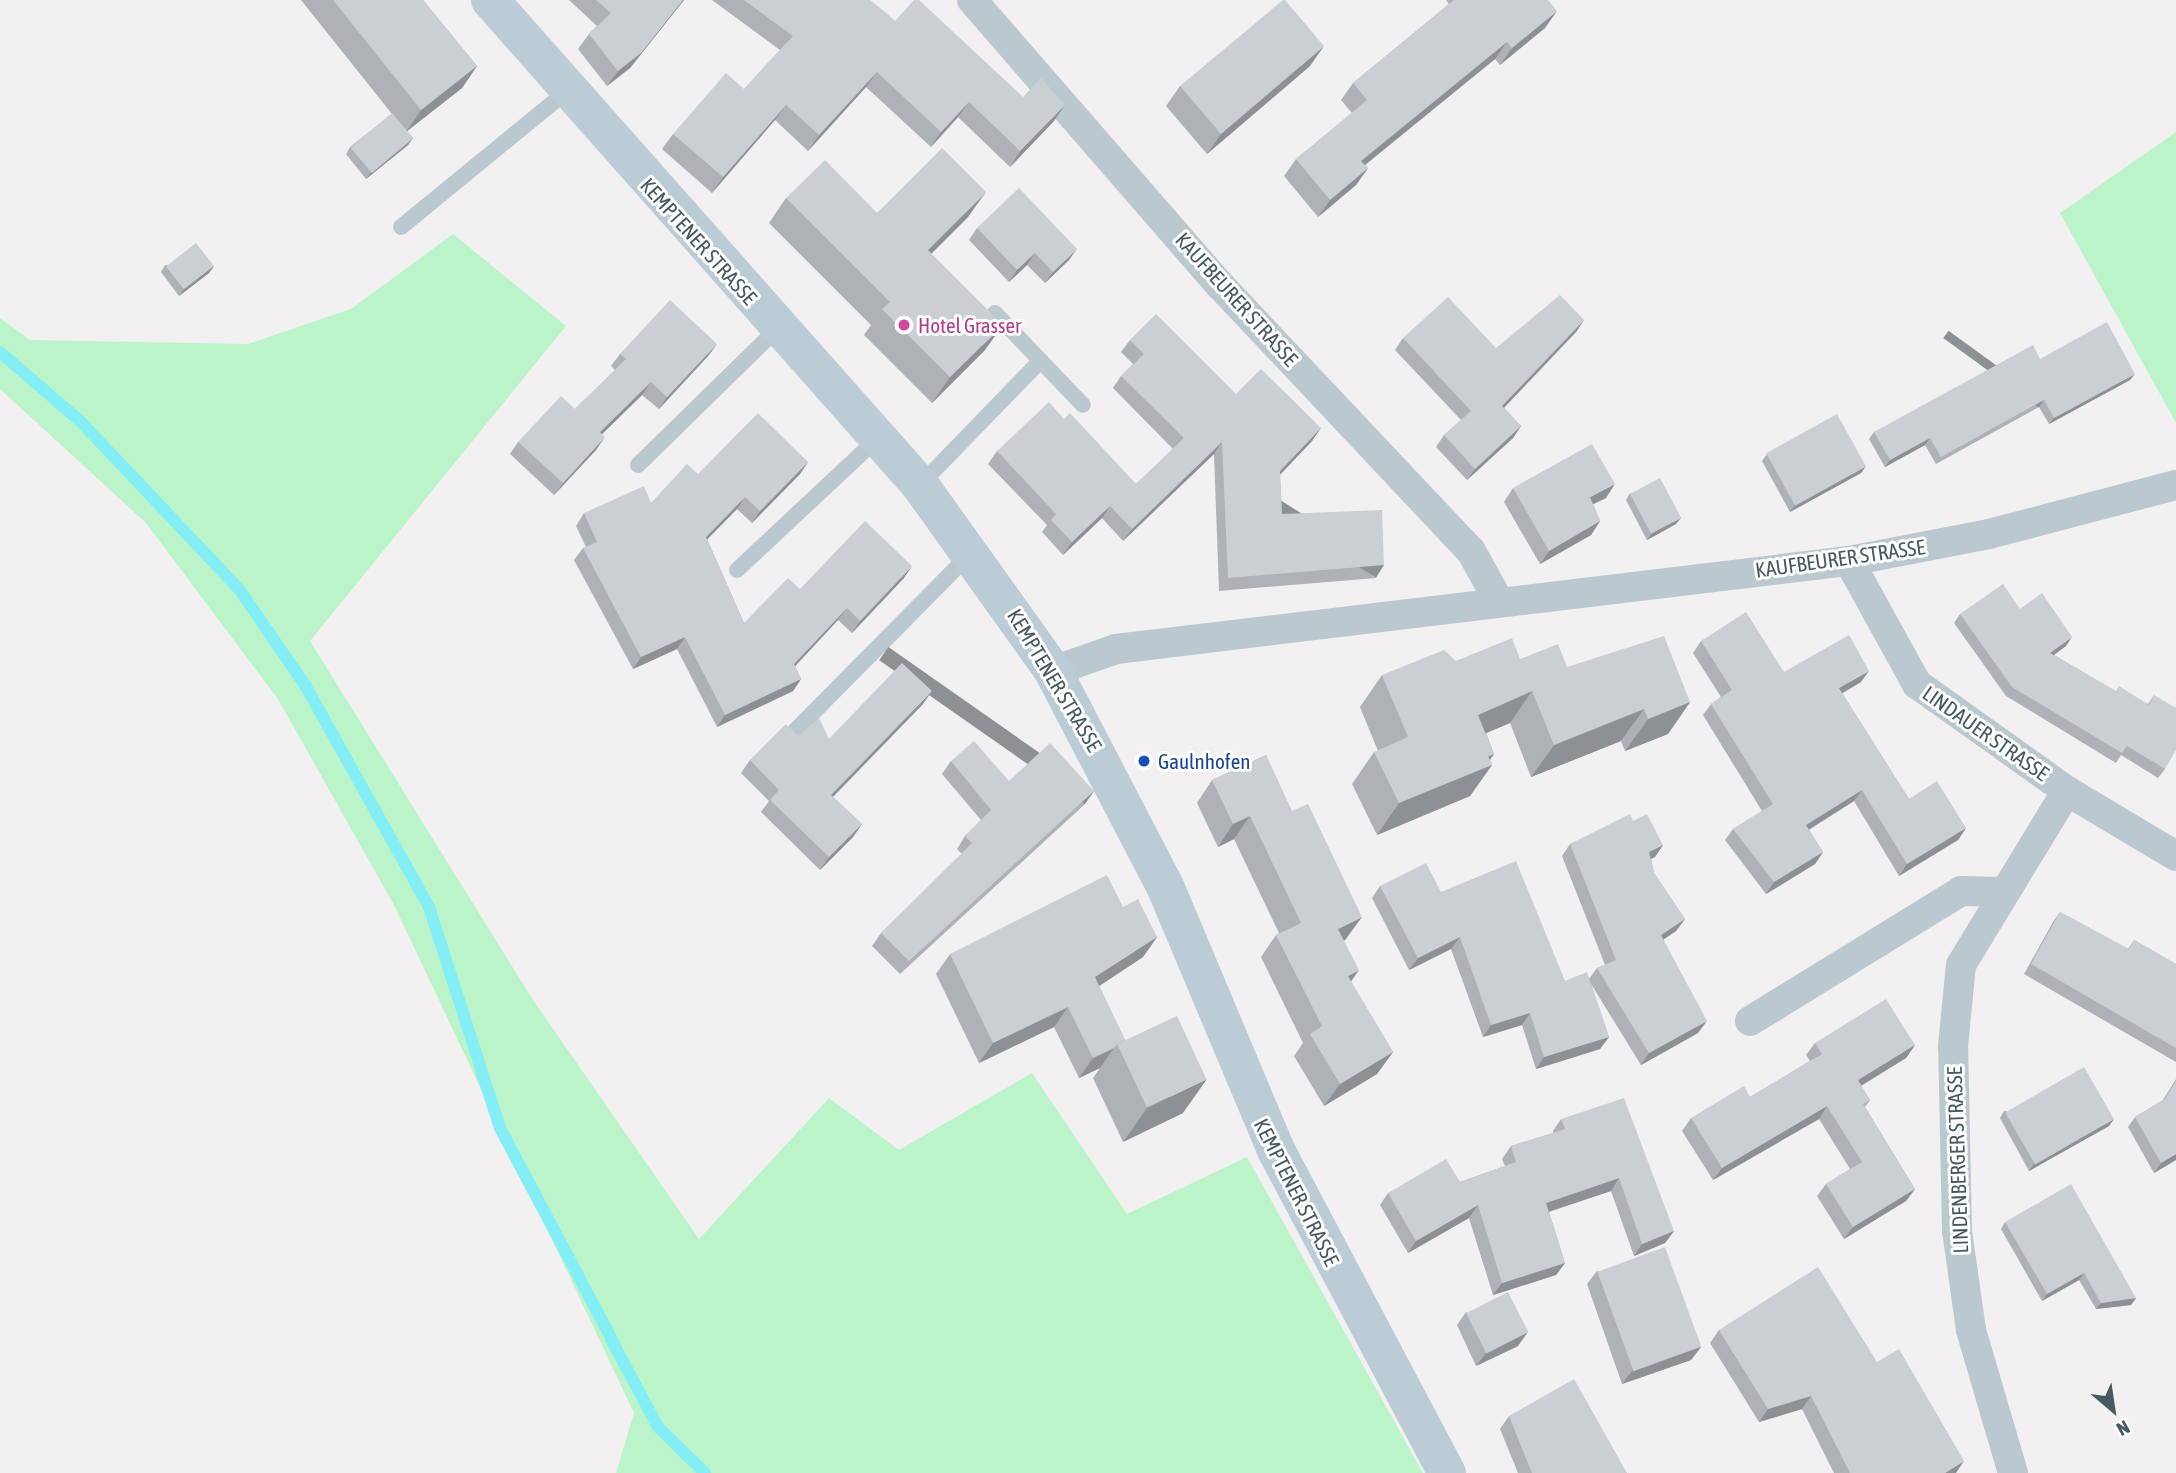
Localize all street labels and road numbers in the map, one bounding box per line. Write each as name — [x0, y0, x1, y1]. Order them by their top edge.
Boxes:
street label: KEMPTENER STRASSE — [635, 172, 763, 310]
street label: KAUFBEURER STRASSE — [1170, 227, 1304, 371]
street label: KAUFBEURER STRASSE — [1754, 534, 1926, 582]
street label: KEMPTENER STRASSE — [1003, 604, 1107, 756]
street label: LINDAUER STRASSE — [1918, 680, 2054, 786]
street label: LINDENBERGER STRASSE — [1941, 1066, 1973, 1254]
street label: KEMPTENER STRASSE — [1249, 1114, 1345, 1270]

